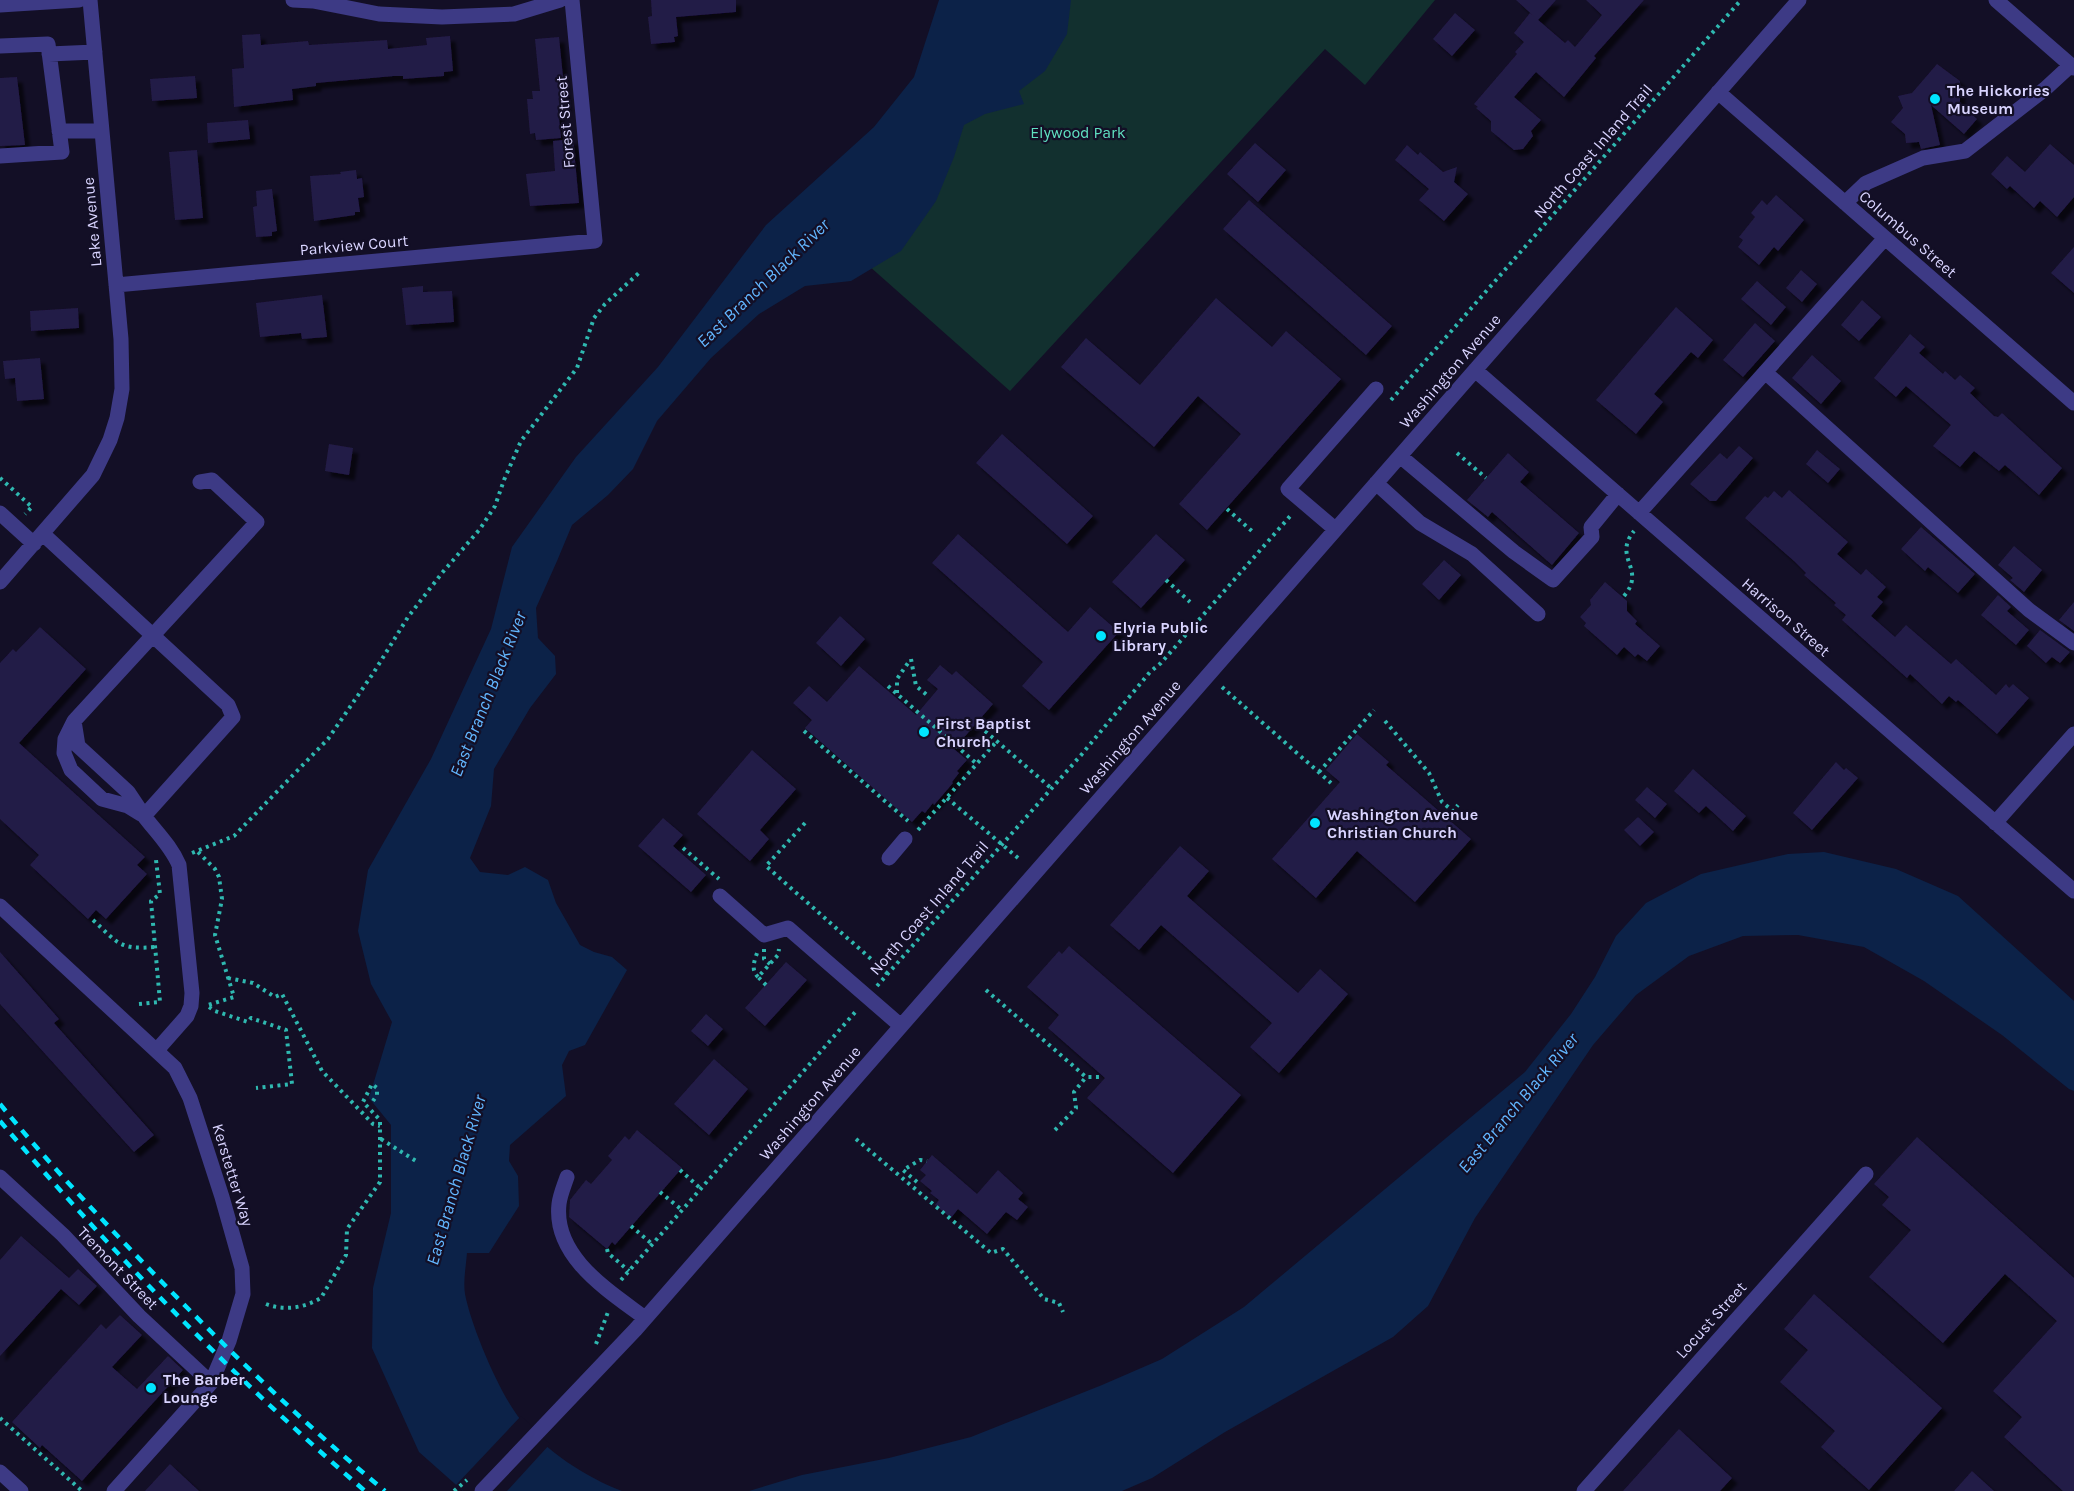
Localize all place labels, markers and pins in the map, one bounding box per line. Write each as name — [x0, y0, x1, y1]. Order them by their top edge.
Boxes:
place label: The Hickories Museum — [1947, 81, 2050, 118]
marker: The Hickories Museum — [1928, 92, 1942, 106]
place label: Elyria Public Library — [1113, 618, 1208, 655]
marker: Elyria Public Library — [1094, 629, 1108, 643]
place label: First Baptist Church — [936, 714, 1031, 751]
marker: First Baptist Church — [917, 725, 931, 739]
place label: Washington Avenue Christian Church — [1327, 805, 1478, 842]
marker: Washington Avenue Christian Church — [1308, 816, 1322, 830]
place label: The Barber Lounge — [163, 1370, 245, 1407]
marker: The Barber Lounge — [144, 1381, 158, 1395]

